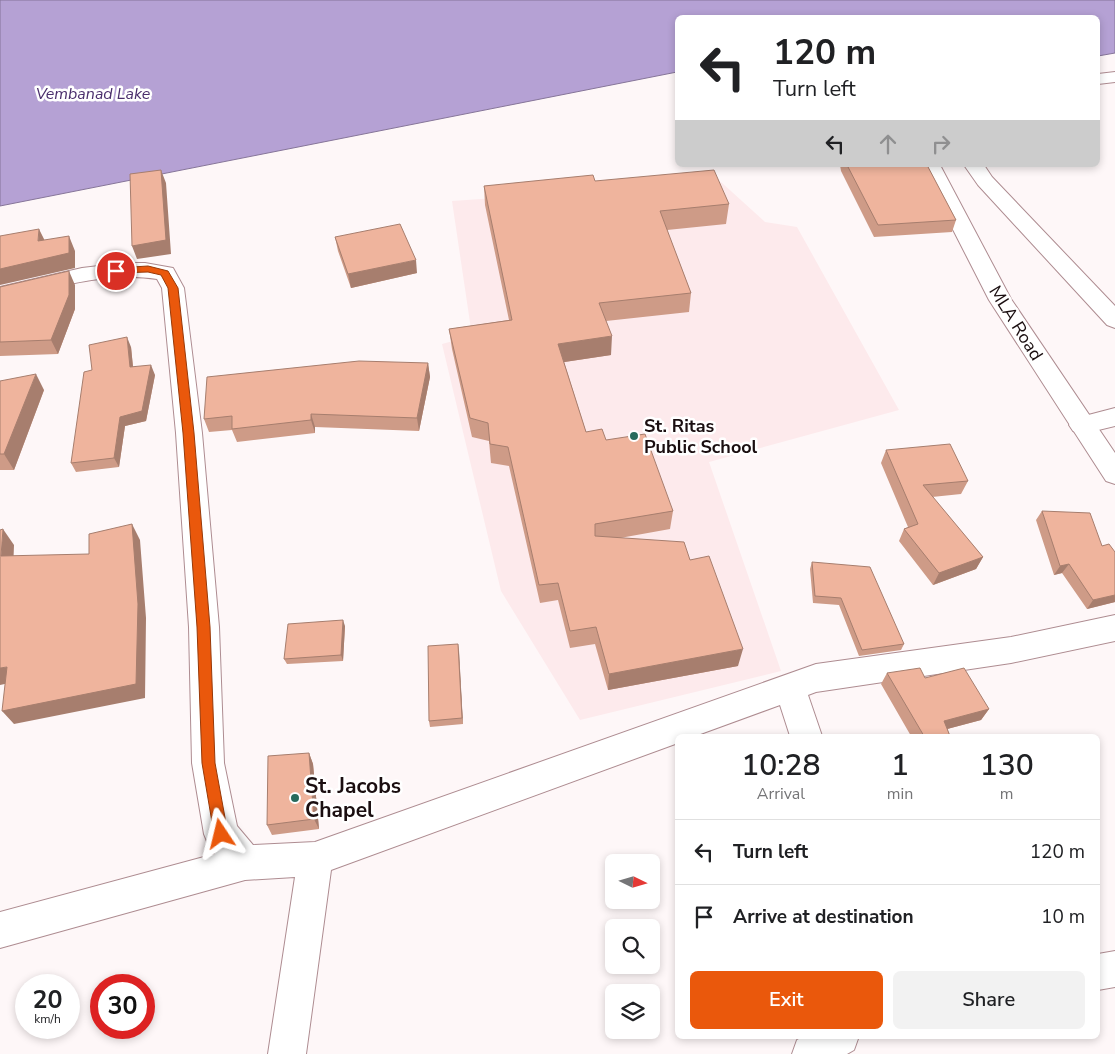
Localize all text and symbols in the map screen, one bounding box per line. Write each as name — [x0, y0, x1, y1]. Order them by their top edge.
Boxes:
text: 120 m — [773, 29, 876, 76]
icon: left — [690, 35, 755, 100]
text: Turn left — [773, 74, 856, 104]
water label: Vembanad Lake — [36, 83, 151, 105]
icon: left — [821, 130, 849, 158]
icon: ahead — [874, 130, 902, 158]
icon: right — [927, 130, 955, 158]
pin — [95, 250, 137, 292]
icon: arrive — [102, 257, 130, 285]
street label: MLA Road — [983, 281, 1049, 365]
place label: St. Ritas Public School — [644, 414, 758, 459]
marker: St. Ritas Public School — [628, 430, 640, 442]
text: 10:28 — [741, 745, 820, 786]
text: 1 — [891, 745, 909, 786]
text: 130 — [980, 745, 1034, 786]
place label: St. Jacobs Chapel — [305, 772, 401, 824]
text: Arrival — [757, 783, 805, 805]
text: min — [887, 783, 913, 805]
text: m — [1000, 783, 1014, 805]
marker: St. Jacobs Chapel — [289, 792, 301, 804]
position arrow — [194, 807, 246, 859]
icon: left — [690, 838, 718, 866]
text: Turn left — [733, 839, 808, 865]
text: 120 m — [1030, 839, 1085, 865]
north arrow — [605, 854, 660, 909]
map controls — [605, 854, 660, 1039]
icon: arrive — [690, 903, 718, 931]
text: Arrive at destination — [733, 904, 914, 930]
text: 10 m — [1041, 904, 1085, 930]
button: search — [605, 919, 660, 974]
button: Exit — [690, 971, 883, 1029]
button: Share — [893, 971, 1085, 1029]
speed limit sign: 30 — [90, 974, 155, 1039]
text: 20 — [32, 983, 63, 1017]
button: layers — [605, 984, 660, 1039]
text: km/h — [34, 1011, 61, 1027]

